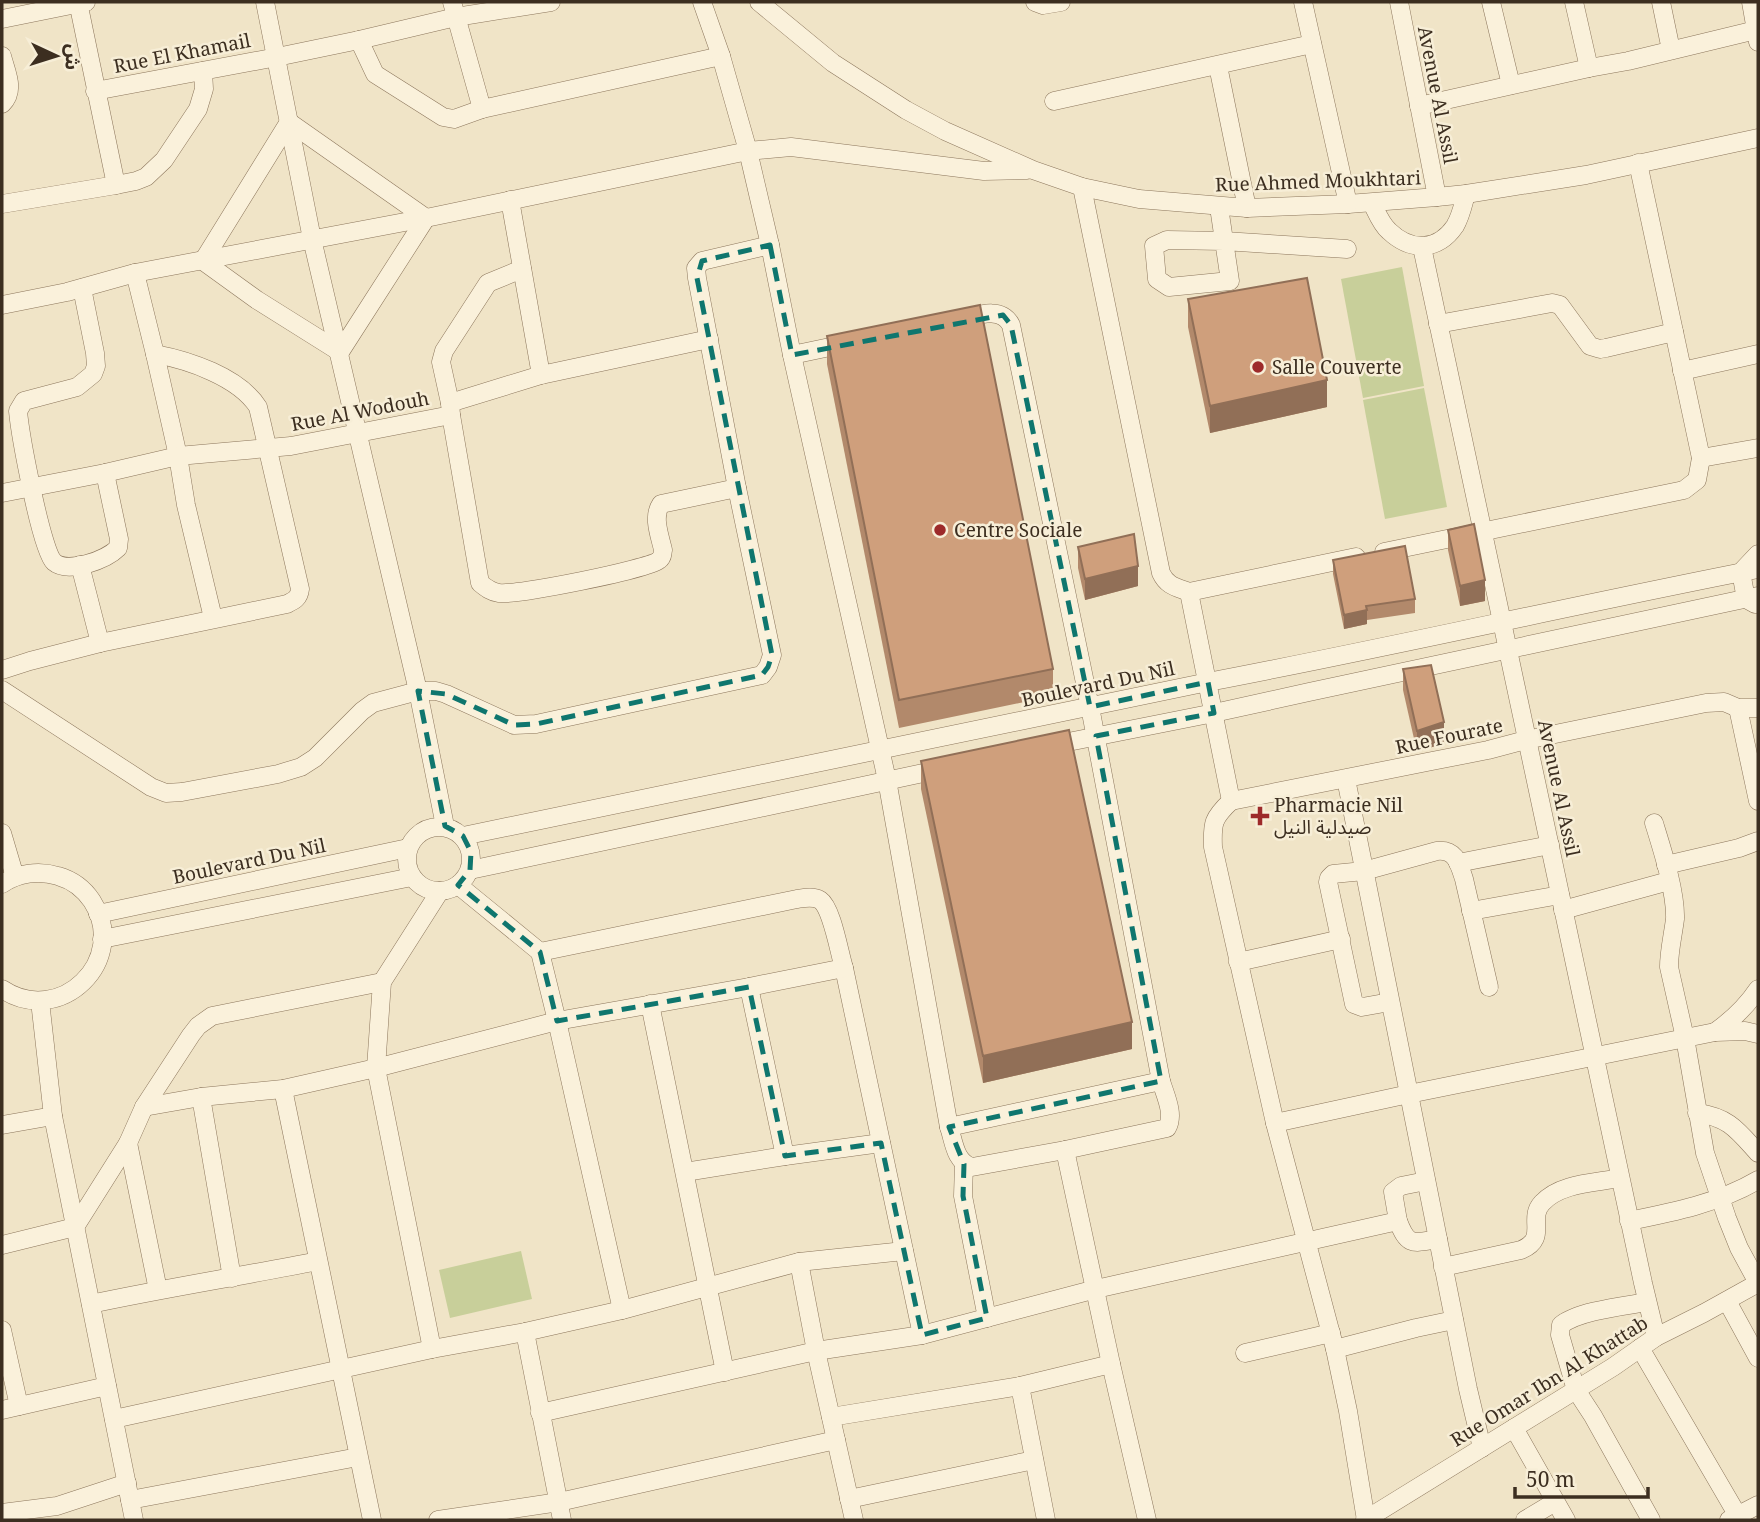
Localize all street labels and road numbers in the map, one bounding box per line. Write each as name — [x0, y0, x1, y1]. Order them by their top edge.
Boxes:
street label: Avenue Al Assil — [1412, 24, 1464, 166]
street label: Rue El Khamail — [111, 27, 253, 79]
street label: Rue Ahmed Moukhtari — [1214, 164, 1422, 198]
street label: Rue Al Wodouh — [289, 385, 431, 437]
street label: Boulevard Du Nil — [1019, 655, 1177, 713]
street label: Rue Fourate — [1393, 712, 1505, 760]
street label: Avenue Al Assil — [1532, 717, 1586, 859]
street label: Boulevard Du Nil — [170, 832, 328, 890]
street label: Rue Omar Ibn Al Khattab — [1445, 1310, 1653, 1452]

